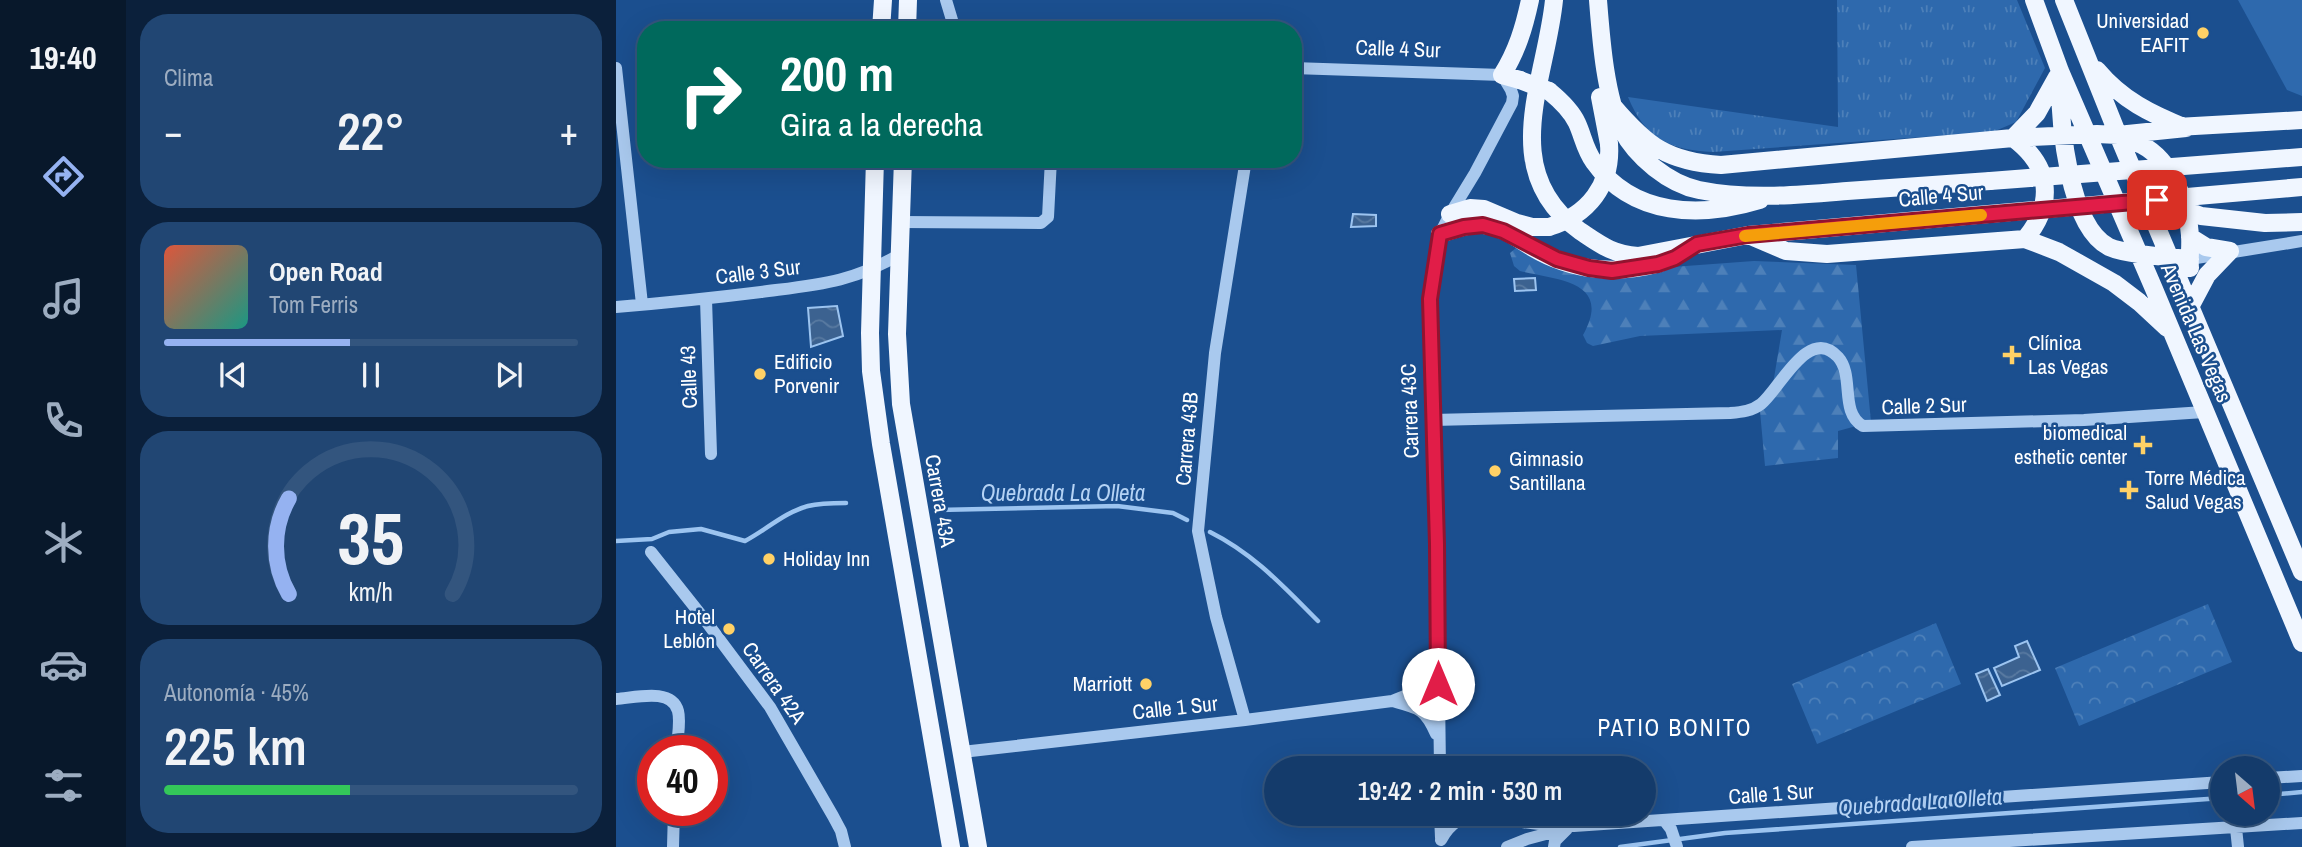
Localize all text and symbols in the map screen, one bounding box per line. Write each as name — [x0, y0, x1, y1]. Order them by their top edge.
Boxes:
place label: Universidad EAFIT — [2096, 6, 2189, 59]
marker: Universidad EAFIT — [2195, 25, 2211, 41]
street label: Calle 4 Sur — [1355, 33, 1441, 64]
text: 19:40 — [29, 36, 97, 79]
text: 200 m — [780, 40, 894, 106]
icon: right — [665, 49, 756, 140]
text: Clima — [164, 62, 213, 93]
text: 22° — [337, 96, 405, 166]
text: Gira a la derecha — [780, 103, 983, 146]
text: − — [164, 106, 182, 157]
text: + — [560, 106, 578, 157]
icon: directions — [39, 152, 88, 201]
pin — [2127, 170, 2187, 230]
street label: Calle 4 Sur — [1897, 177, 1985, 214]
icon: arrive — [2138, 181, 2176, 219]
street label: Calle 3 Sur — [714, 252, 802, 291]
text: Open Road — [269, 254, 383, 289]
street label: Avenida Las Vegas — [2154, 258, 2239, 407]
icon: music — [39, 274, 88, 323]
text: Tom Ferris — [269, 289, 358, 320]
place label: Clínica Las Vegas — [2028, 328, 2108, 381]
street label: Calle 43 — [673, 345, 704, 409]
marker: Clínica Las Vegas — [2002, 345, 2022, 365]
place label: Edificio Porvenir — [774, 347, 839, 400]
icon: previous — [214, 356, 252, 394]
icon: pause — [352, 356, 390, 394]
icon: next — [490, 356, 528, 394]
street label: Carrera 43C — [1393, 363, 1426, 459]
marker: Edificio Porvenir — [752, 366, 768, 382]
street label: Calle 2 Sur — [1881, 390, 1967, 421]
street label: Carrera 43B — [1168, 391, 1205, 487]
icon: phone — [39, 396, 88, 445]
place label: biomedical esthetic center — [2014, 418, 2127, 471]
marker: biomedical esthetic center — [2133, 435, 2153, 455]
place label: Gimnasio Santillana — [1509, 444, 1586, 497]
street label: Carrera 43A — [918, 452, 963, 550]
marker: Gimnasio Santillana — [1487, 463, 1503, 479]
place label: Torre Médica Salud Vegas — [2145, 463, 2246, 516]
water label: Quebrada La Olleta — [981, 477, 1145, 508]
marker: Torre Médica Salud Vegas — [2119, 480, 2139, 500]
text: 35 — [338, 489, 404, 587]
icon: climate — [39, 518, 88, 567]
place label: Holiday Inn — [783, 544, 870, 573]
marker: Holiday Inn — [761, 551, 777, 567]
text: km/h — [349, 574, 393, 608]
place label: Hotel Leblón — [663, 602, 715, 655]
marker: Hotel Leblón — [721, 621, 737, 637]
street label: Carrera 42A — [736, 636, 813, 730]
icon: car — [39, 640, 88, 689]
position arrow — [1401, 647, 1475, 721]
place label: Marriott — [1073, 669, 1132, 698]
marker: Marriott — [1138, 676, 1154, 692]
text: Autonomía · 45% — [164, 677, 309, 708]
street label: Calle 1 Sur — [1131, 689, 1219, 726]
text: 225 km — [164, 711, 307, 781]
district label: PATIO BONITO — [1597, 712, 1753, 743]
speed limit sign: 40 — [637, 735, 728, 826]
north arrow — [2210, 756, 2280, 826]
map controls — [2210, 756, 2280, 826]
icon: filters — [39, 761, 88, 810]
text: 19:42 · 2 min · 530 m — [1358, 773, 1562, 808]
street label: Calle 1 Sur — [1727, 776, 1815, 811]
water label: Quebrada La Olleta — [1837, 780, 2003, 823]

